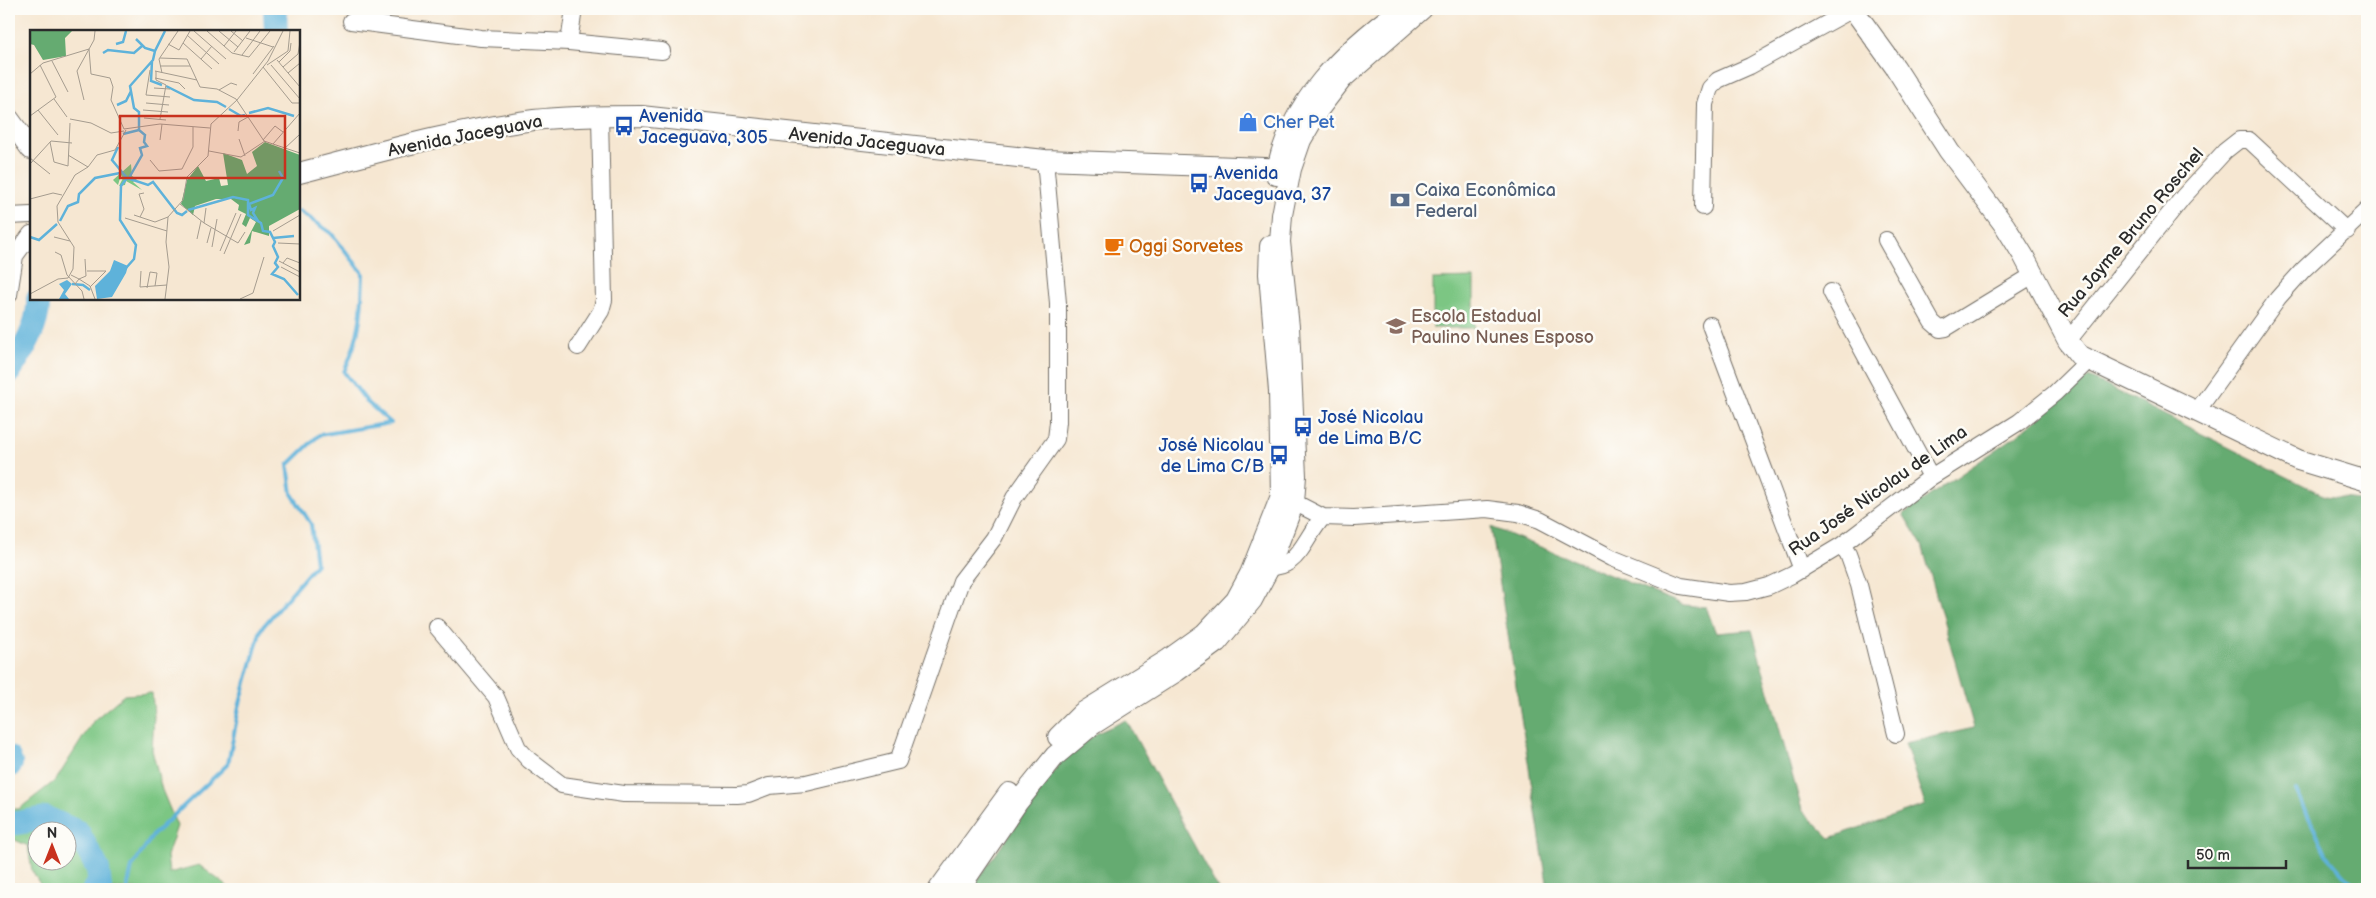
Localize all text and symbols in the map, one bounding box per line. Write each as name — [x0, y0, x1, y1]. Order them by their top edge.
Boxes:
inset map — [30, 30, 300, 300]
place label: Avenida Jaceguava, 305 — [639, 106, 768, 148]
street label: Avenida Jaceguava — [386, 111, 544, 161]
shop icon: Cher Pet — [1237, 111, 1259, 133]
place label: Cher Pet — [1263, 112, 1335, 133]
bus stop icon: Avenida Jaceguava, 305 — [613, 115, 635, 137]
street label: Avenida Jaceguava — [788, 123, 946, 161]
street label: Rua Jayme Bruno Roschel — [2054, 144, 2208, 322]
place label: Avenida Jaceguava, 37 — [1214, 163, 1331, 205]
bus stop icon: Avenida Jaceguava, 37 — [1188, 172, 1210, 194]
place label: Caixa Econômica Federal — [1415, 180, 1556, 222]
bank icon: Caixa Econômica Federal — [1389, 189, 1411, 211]
cafe icon: Oggi Sorvetes — [1103, 235, 1125, 257]
place label: Oggi Sorvetes — [1129, 236, 1243, 257]
place label: Escola Estadual Paulino Nunes Esposo — [1411, 306, 1594, 348]
school or university icon: Escola Estadual Paulino Nunes Esposo — [1385, 315, 1407, 337]
place label: José Nicolau de Lima B/C — [1318, 407, 1424, 449]
bus stop icon: José Nicolau de Lima B/C — [1292, 416, 1314, 438]
street label: Rua José Nicolau de Lima — [1785, 421, 1971, 561]
place label: José Nicolau de Lima C/B — [1158, 435, 1264, 477]
bus stop icon: José Nicolau de Lima C/B — [1268, 444, 1290, 466]
north arrow — [28, 820, 78, 870]
text: N — [47, 825, 57, 842]
scale bar — [2188, 838, 2286, 870]
text: 50 m — [2196, 846, 2230, 865]

